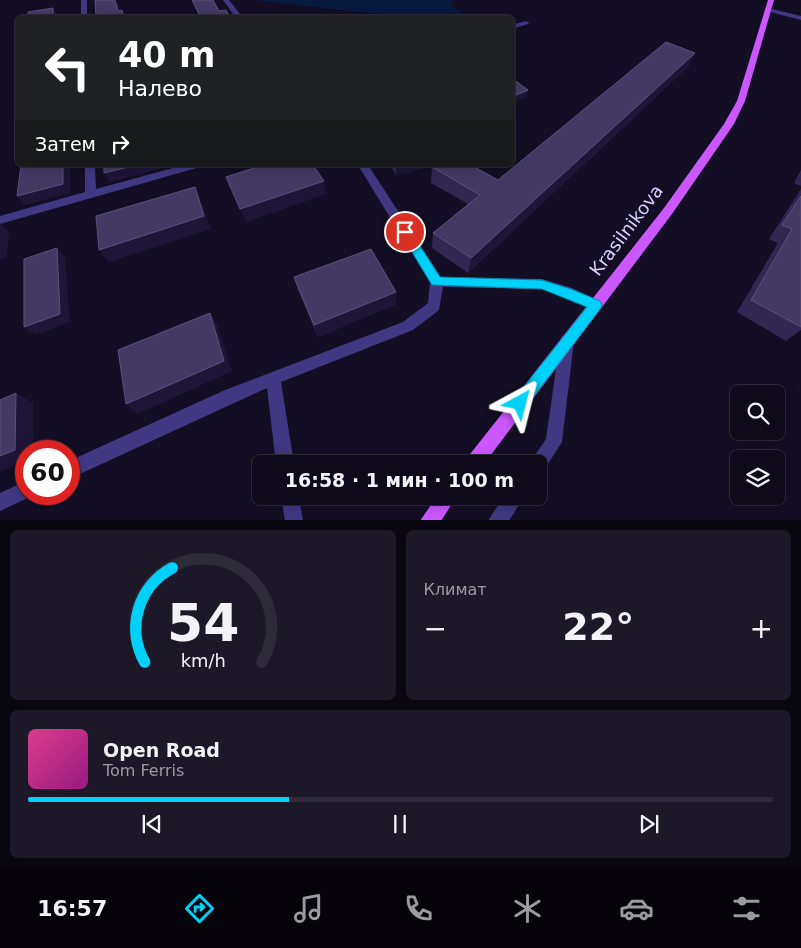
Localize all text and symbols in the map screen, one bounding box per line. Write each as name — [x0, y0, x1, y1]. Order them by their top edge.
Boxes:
icon: left — [35, 35, 100, 100]
text: 40 m — [118, 35, 215, 75]
text: Налево — [118, 76, 202, 101]
icon: right — [106, 130, 134, 158]
text: Затем — [35, 133, 96, 155]
street label: Krasilnikova — [585, 180, 667, 280]
pin — [384, 211, 426, 253]
icon: arrive — [391, 218, 419, 246]
position arrow — [493, 376, 545, 428]
map controls — [730, 385, 785, 505]
button: search — [730, 385, 785, 440]
speed limit sign: 60 — [15, 440, 80, 505]
button: layers — [730, 450, 785, 505]
text: 16:58 · 1 мин · 100 m — [285, 469, 514, 491]
text: Климат — [424, 580, 487, 599]
text: 54 — [167, 593, 239, 653]
text: 22° — [562, 605, 634, 649]
text: − — [424, 612, 447, 645]
text: + — [750, 612, 773, 645]
text: km/h — [180, 650, 225, 671]
text: Open Road — [103, 739, 220, 761]
text: Tom Ferris — [103, 761, 184, 780]
icon: previous — [138, 810, 166, 838]
icon: pause — [386, 810, 414, 838]
icon: next — [635, 810, 663, 838]
icon: directions — [182, 891, 217, 926]
icon: music — [291, 891, 326, 926]
icon: phone — [401, 891, 436, 926]
icon: climate — [510, 891, 545, 926]
icon: car — [619, 891, 654, 926]
icon: filters — [729, 891, 764, 926]
text: 16:57 — [37, 896, 107, 921]

